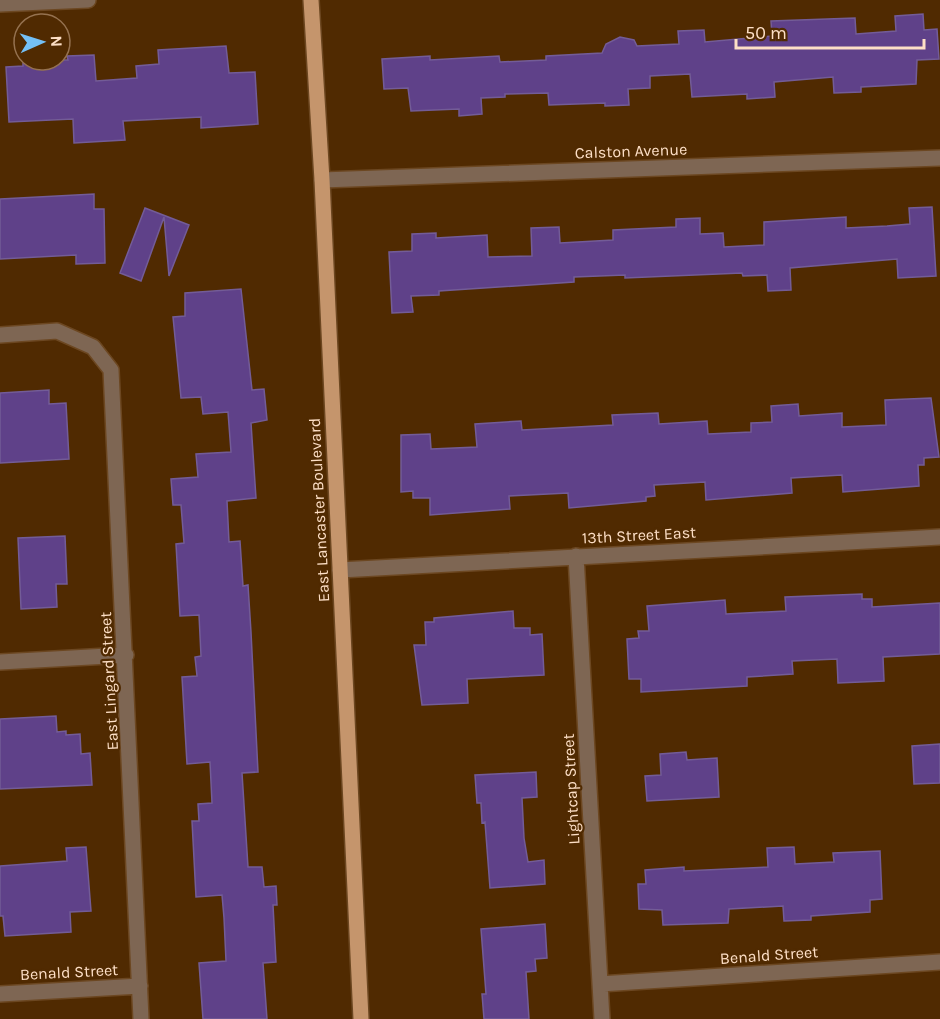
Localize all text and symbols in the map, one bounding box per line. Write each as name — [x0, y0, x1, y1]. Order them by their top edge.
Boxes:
north arrow — [12, 12, 72, 72]
scale bar — [736, 12, 924, 50]
text: 50 m — [745, 22, 787, 44]
text: N — [47, 35, 66, 47]
street label: Calston Avenue — [575, 140, 687, 162]
street label: East Lancaster Boulevard — [305, 417, 333, 603]
street label: 13th Street East — [582, 523, 696, 547]
street label: East Lingard Street — [96, 611, 122, 751]
street label: Lightcap Street — [559, 733, 583, 845]
street label: Benald Street — [719, 942, 819, 968]
street label: Benald Street — [19, 960, 119, 984]

